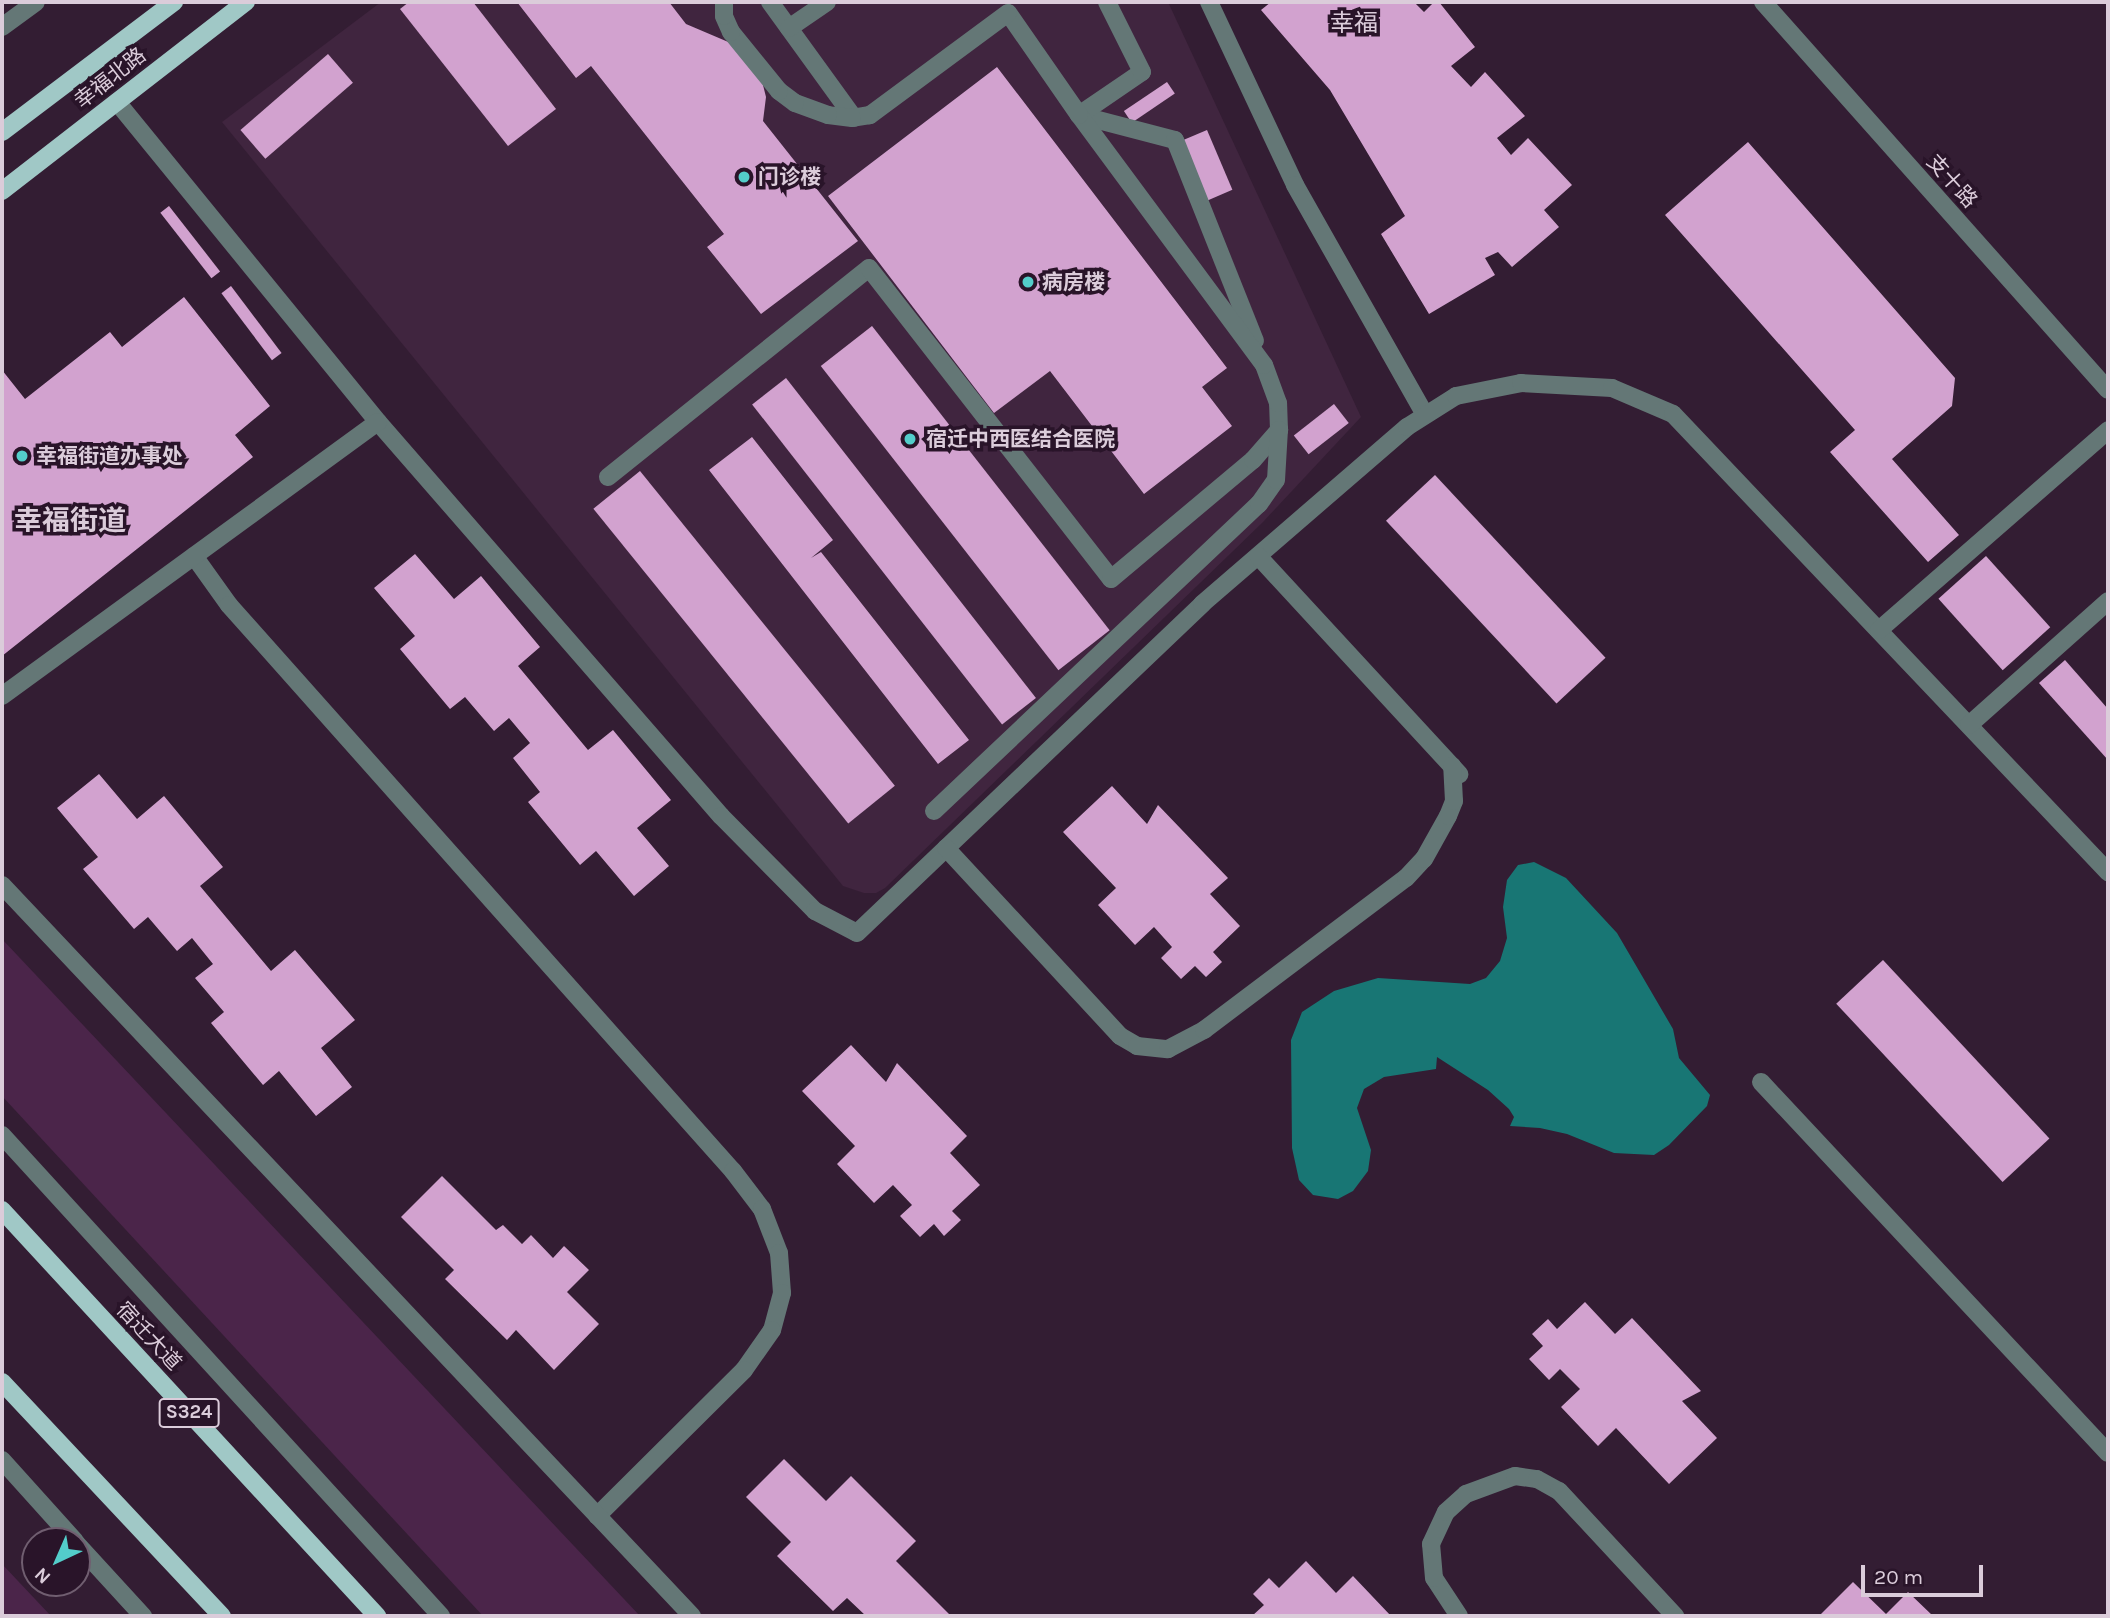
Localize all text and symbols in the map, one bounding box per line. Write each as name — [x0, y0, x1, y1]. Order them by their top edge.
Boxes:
district label: 幸福 — [1330, 10, 1378, 38]
street label: 幸福北路 — [69, 42, 151, 114]
street label: 支十路 — [1922, 149, 1982, 213]
place label: 门诊楼 — [758, 164, 821, 190]
marker: 门诊楼 — [736, 169, 752, 185]
place label: 病房楼 — [1042, 269, 1105, 295]
marker: 病房楼 — [1020, 274, 1036, 290]
place label: 宿迁中西医结合医院 — [926, 426, 1115, 452]
marker: 宿迁中西医结合医院 — [900, 429, 920, 449]
place label: 幸福街道办事处 — [36, 443, 183, 469]
marker: 幸福街道办事处 — [14, 448, 30, 464]
district label: 幸福街道 — [14, 504, 126, 538]
street label: 宿迁大道 — [111, 1297, 187, 1375]
road number: S324 — [158, 1398, 220, 1428]
north arrow — [21, 1527, 91, 1597]
scale bar — [1865, 1552, 1988, 1596]
text: N — [30, 1563, 55, 1588]
text: 20 m — [1874, 1565, 1923, 1589]

